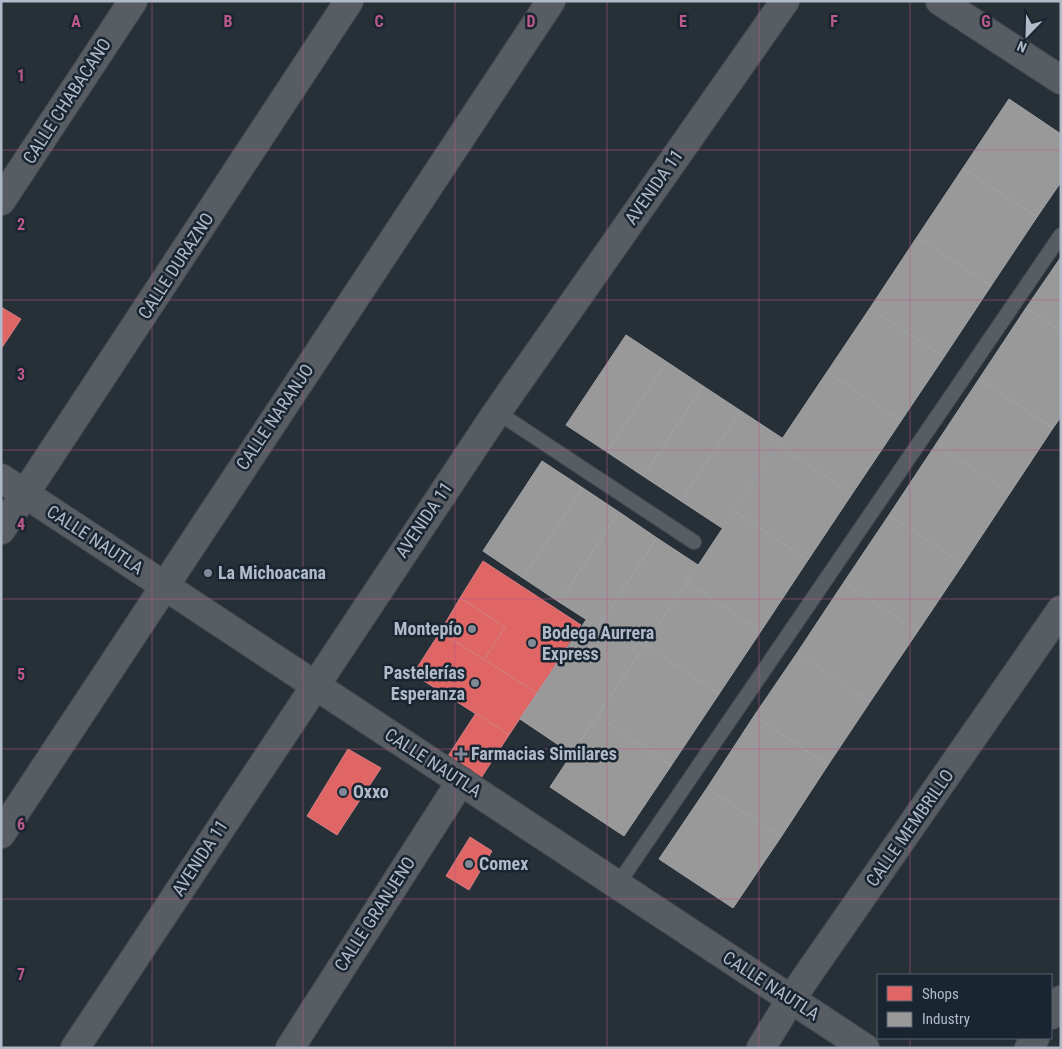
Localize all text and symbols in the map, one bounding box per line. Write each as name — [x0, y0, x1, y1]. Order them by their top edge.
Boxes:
north arrow — [1002, 10, 1052, 60]
text: A — [71, 12, 81, 31]
text: B — [224, 12, 233, 31]
text: C — [374, 12, 384, 31]
text: D — [526, 12, 536, 31]
text: E — [679, 12, 687, 31]
text: F — [830, 12, 838, 31]
text: G — [981, 12, 991, 31]
street label: CALLE CHABACANO — [18, 34, 115, 167]
text: N — [1015, 38, 1029, 56]
text: 1 — [17, 66, 25, 85]
street label: AVENIDA 11 — [620, 145, 687, 228]
street label: CALLE DURAZNO — [133, 209, 218, 323]
text: 2 — [17, 215, 25, 234]
street label: CALLE NARANJO — [231, 360, 318, 474]
text: 3 — [17, 365, 25, 384]
street label: AVENIDA 11 — [391, 478, 457, 562]
street label: CALLE NAUTLA — [43, 501, 148, 579]
text: 4 — [17, 515, 25, 534]
place label: La Michoacana — [218, 562, 326, 583]
marker: La Michoacana — [202, 567, 214, 579]
place label: Montepío — [394, 618, 462, 639]
place label: Bodega Aurrera Express — [542, 622, 654, 664]
marker: Montepío — [466, 623, 478, 635]
marker: Bodega Aurrera Express — [526, 637, 538, 649]
place label: Pastelerías Esperanza — [384, 662, 465, 704]
text: 5 — [17, 665, 25, 684]
marker: Pastelerías Esperanza — [469, 677, 481, 689]
street label: CALLE NAUTLA — [381, 724, 486, 802]
place label: Farmacias Similares — [471, 743, 617, 764]
marker: Farmacias Similares — [455, 748, 467, 760]
street label: CALLE MEMBRILLO — [861, 765, 958, 890]
place label: Oxxo — [353, 781, 389, 802]
marker: Oxxo — [337, 786, 349, 798]
text: 6 — [17, 815, 25, 834]
street label: AVENIDA 11 — [167, 816, 232, 900]
street label: CALLE GRANJENO — [330, 853, 419, 975]
place label: Comex — [479, 853, 528, 874]
marker: Comex — [463, 858, 475, 870]
street label: CALLE NAUTLA — [719, 947, 824, 1025]
text: 7 — [17, 965, 25, 984]
legend — [877, 974, 1052, 1039]
text: Shops — [922, 985, 959, 1003]
text: Industry — [922, 1010, 970, 1028]

